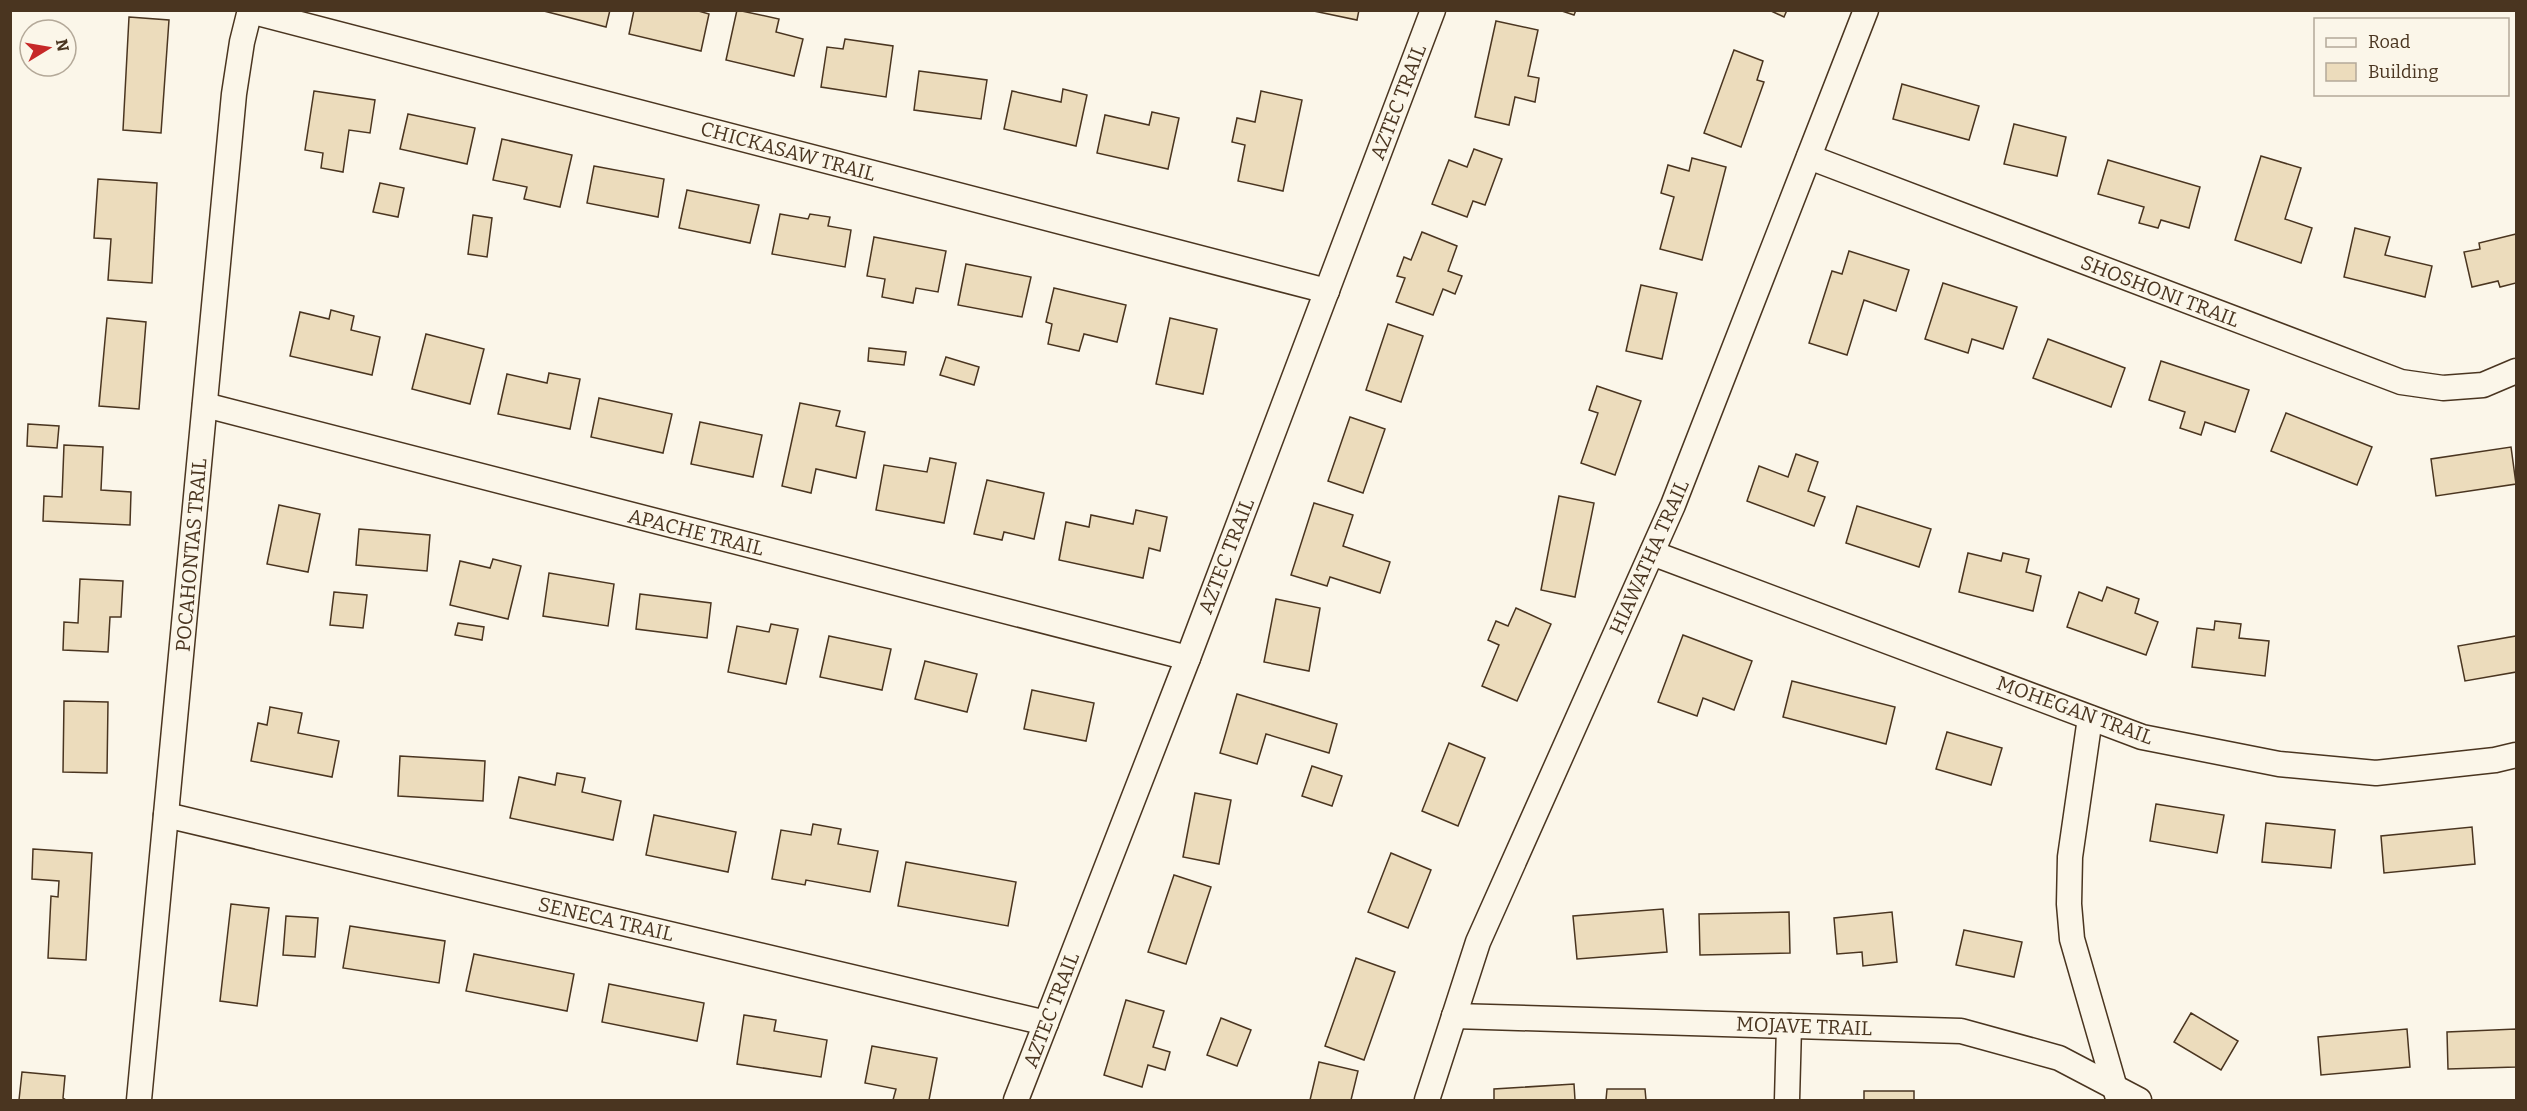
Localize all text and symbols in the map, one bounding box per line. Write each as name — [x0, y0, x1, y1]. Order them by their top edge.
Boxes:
north arrow — [18, 18, 78, 78]
legend — [2314, 18, 2509, 96]
text: Road — [2368, 31, 2411, 53]
text: N — [52, 37, 73, 53]
street label: AZTEC TRAIL — [1365, 41, 1431, 163]
text: Building — [2368, 61, 2439, 83]
street label: CHICKASAW TRAIL — [698, 116, 878, 186]
street label: SHOSHONI TRAIL — [2077, 250, 2243, 332]
street label: POCAHONTAS TRAIL — [171, 457, 211, 653]
street label: HIAWATHA TRAIL — [1604, 476, 1694, 638]
street label: AZTEC TRAIL — [1193, 495, 1259, 617]
street label: APACHE TRAIL — [626, 504, 766, 560]
street label: MOHEGAN TRAIL — [1994, 671, 2156, 749]
street label: SENECA TRAIL — [536, 892, 676, 946]
street label: AZTEC TRAIL — [1018, 949, 1084, 1071]
street label: MOJAVE TRAIL — [1736, 1012, 1872, 1040]

